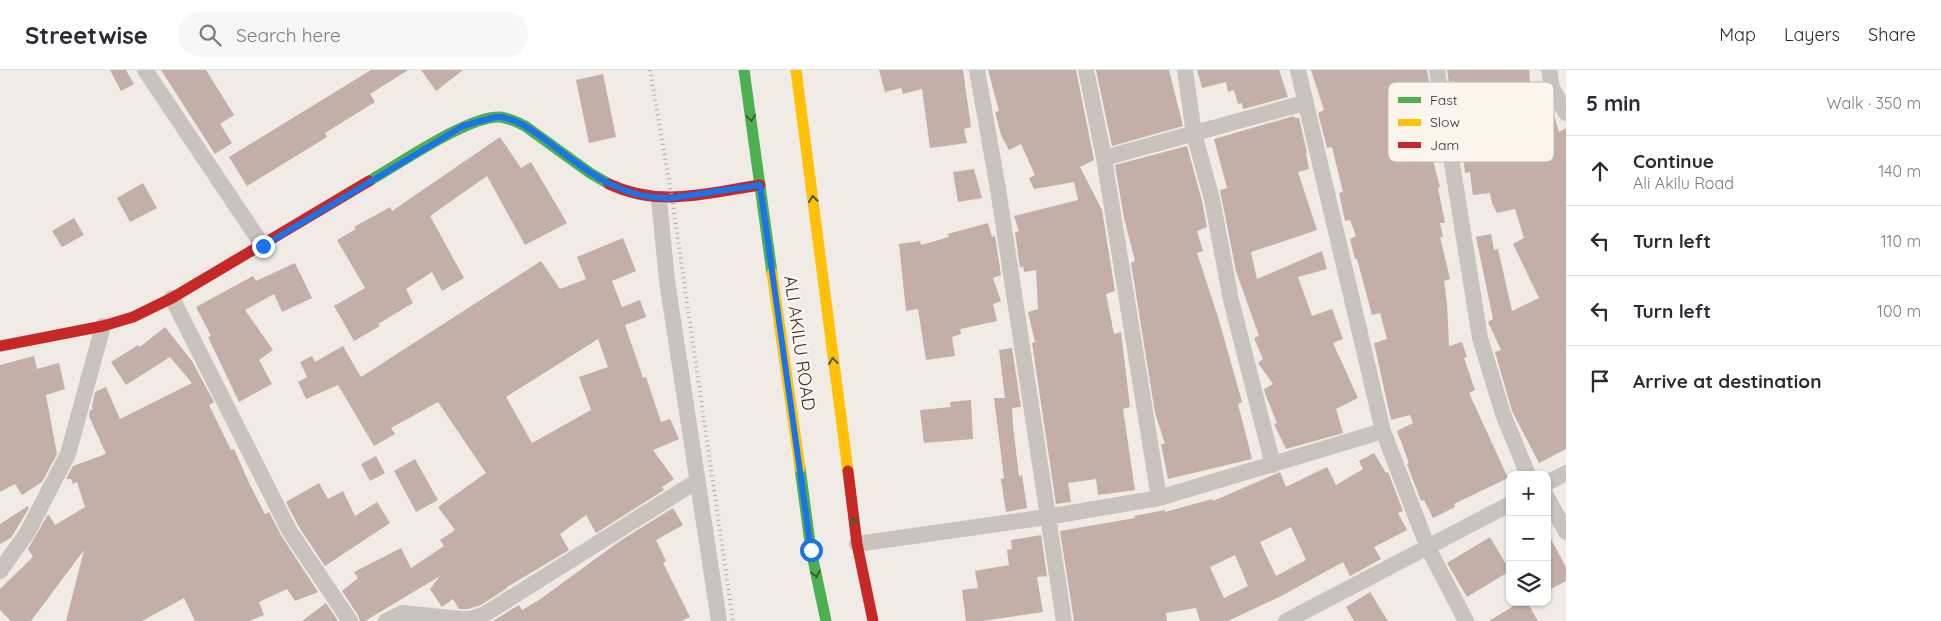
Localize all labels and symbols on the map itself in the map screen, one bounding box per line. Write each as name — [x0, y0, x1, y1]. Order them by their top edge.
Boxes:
legend — [1388, 82, 1554, 162]
text: Fast — [1430, 91, 1458, 109]
text: Slow — [1430, 113, 1460, 131]
one-way arrow — [745, 114, 755, 123]
text: Jam — [1430, 136, 1459, 154]
one-way arrow — [808, 195, 819, 203]
route end — [252, 235, 275, 258]
street label: ALI AKILU ROAD — [779, 274, 821, 412]
one-way arrow — [828, 356, 839, 364]
one-way arrow — [849, 517, 860, 525]
route start — [800, 539, 823, 562]
one-way arrow — [810, 569, 821, 578]

